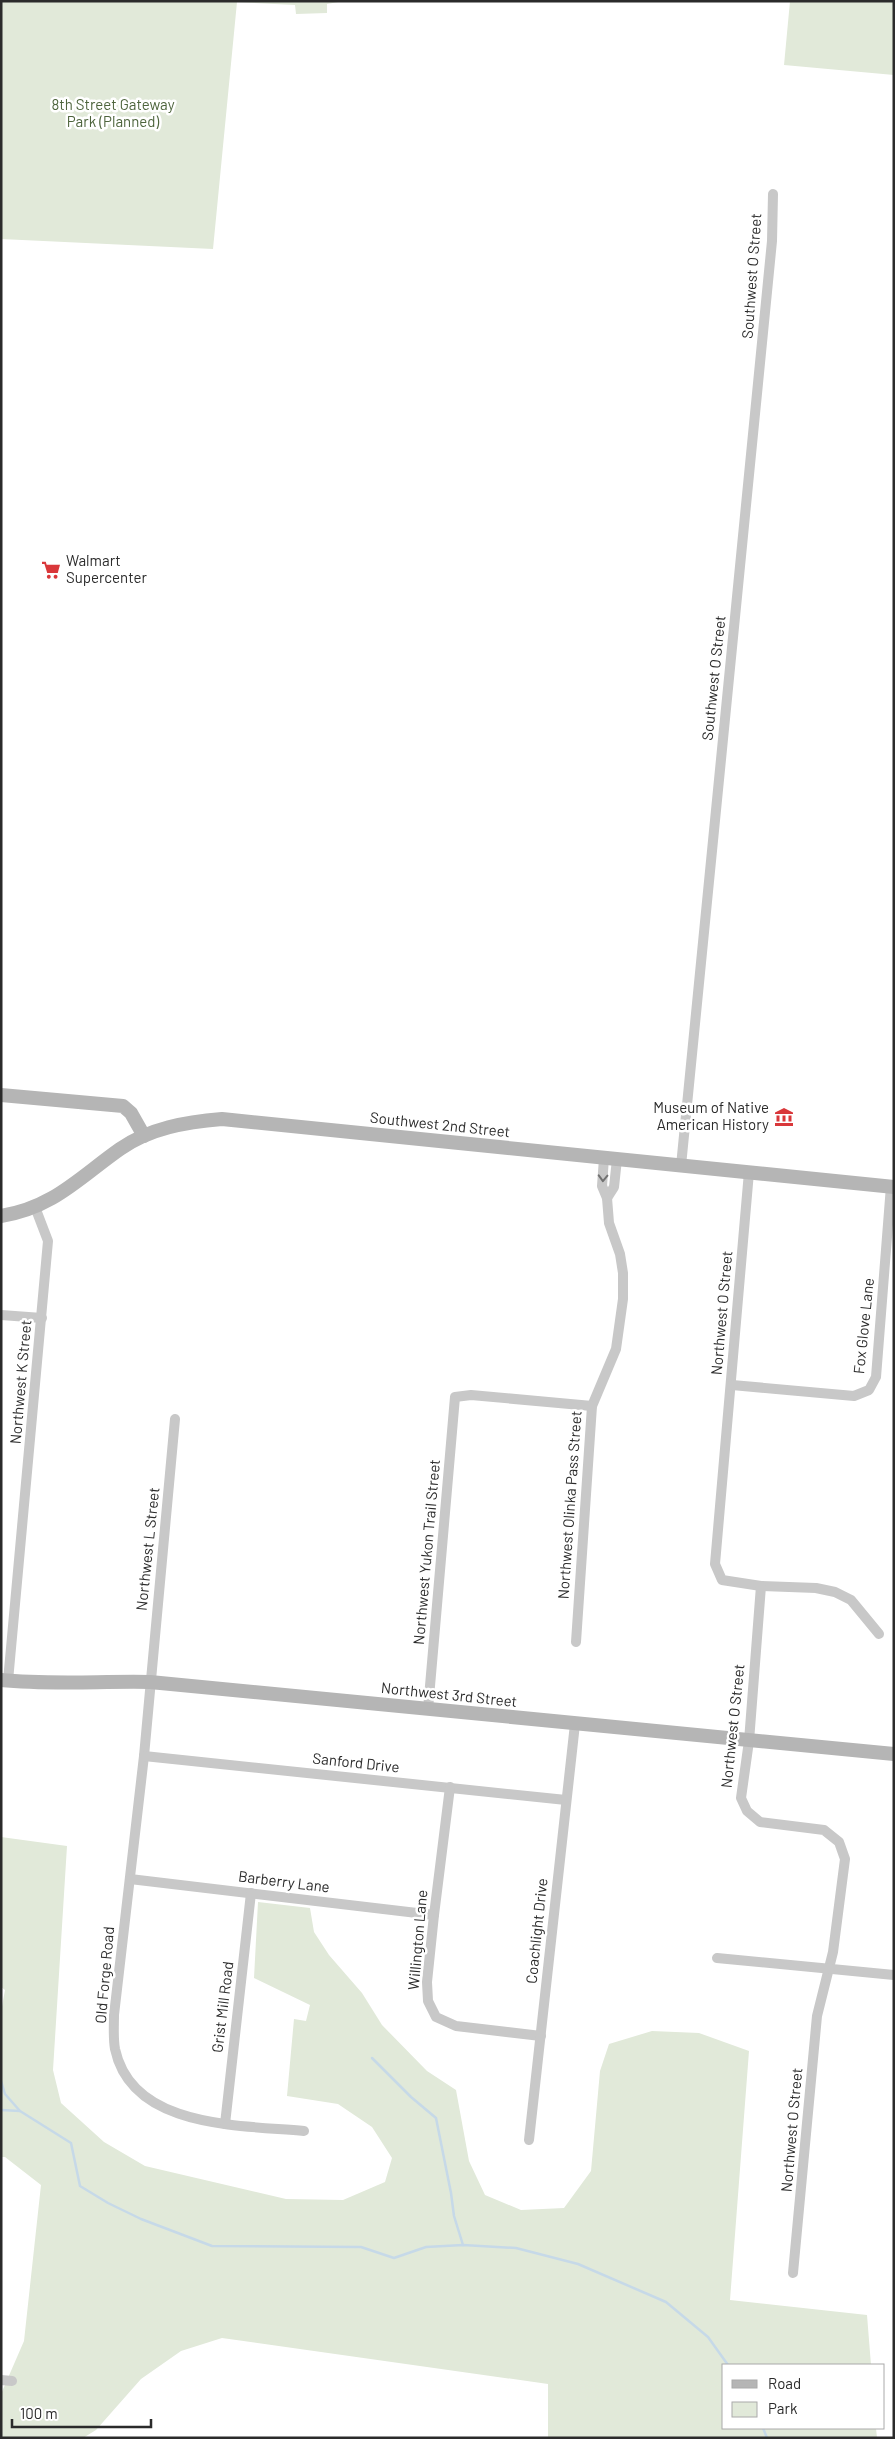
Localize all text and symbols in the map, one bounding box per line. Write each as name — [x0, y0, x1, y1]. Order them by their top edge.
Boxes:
park label: 8th Street Gateway Park (Planned) — [51, 95, 175, 130]
street label: Southwest O Street — [738, 213, 764, 339]
place label: Walmart Supercenter — [66, 551, 147, 586]
supermarket icon: Walmart Supercenter — [40, 559, 62, 581]
street label: Southwest O Street — [697, 614, 729, 741]
place label: Museum of Native American History — [653, 1098, 769, 1133]
museum icon: Museum of Native American History — [773, 1106, 795, 1128]
street label: Southwest 2nd Street — [369, 1108, 511, 1140]
one-way arrow — [597, 1175, 608, 1183]
street label: Northwest O Street — [707, 1250, 735, 1376]
street label: Fox Glove Lane — [849, 1277, 877, 1375]
street label: Northwest K Street — [6, 1319, 34, 1445]
street label: Northwest Olinka Pass Street — [553, 1410, 585, 1600]
street label: Northwest Yukon Trail Street — [409, 1458, 443, 1645]
street label: Northwest L Street — [132, 1486, 162, 1611]
street label: Northwest O Street — [717, 1663, 747, 1789]
street label: Northwest 3rd Street — [380, 1678, 518, 1710]
street label: Sanford Drive — [312, 1748, 400, 1776]
street label: Barberry Lane — [237, 1866, 331, 1896]
street label: Coachlight Drive — [522, 1877, 551, 1985]
street label: Willington Lane — [404, 1889, 430, 1991]
street label: Old Forge Road — [91, 1926, 117, 2024]
street label: Grist Mill Road — [207, 1960, 237, 2054]
street label: Northwest O Street — [777, 2067, 805, 2193]
legend — [722, 2364, 885, 2429]
text: Road — [768, 2374, 801, 2392]
scale bar — [12, 2396, 151, 2428]
text: Park — [768, 2399, 798, 2417]
text: 100 m — [20, 2404, 58, 2422]

